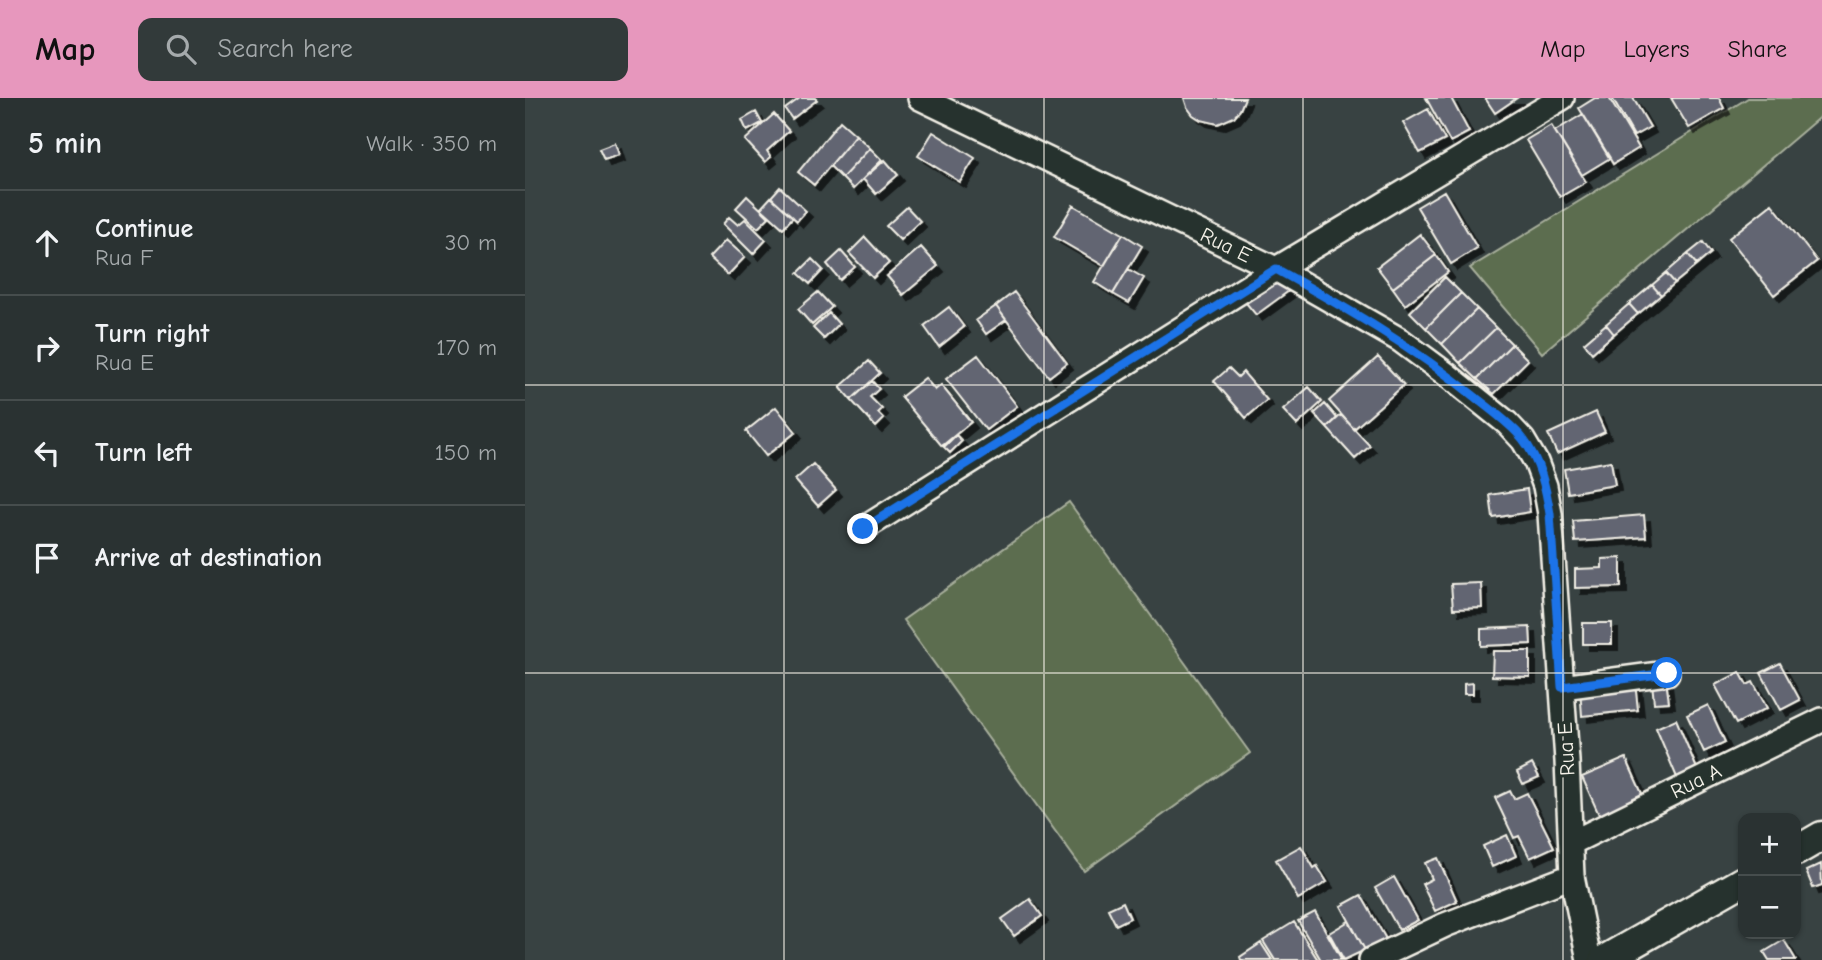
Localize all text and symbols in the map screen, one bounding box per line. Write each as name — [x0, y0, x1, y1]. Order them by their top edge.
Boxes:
search box — [138, 18, 628, 81]
text: Map — [35, 30, 96, 68]
icon: search — [162, 30, 200, 68]
text: Search here — [218, 34, 353, 64]
text: Map — [1540, 35, 1586, 63]
text: Layers — [1624, 35, 1689, 63]
text: Share — [1727, 35, 1787, 63]
text: 5 min — [28, 126, 102, 161]
text: Walk · 350 m — [366, 130, 497, 157]
text: Continue — [95, 214, 193, 244]
street label: Rua E — [1197, 222, 1255, 268]
icon: ahead — [28, 224, 66, 262]
text: 30 m — [445, 229, 497, 256]
text: Rua F — [95, 244, 153, 271]
text: Turn right — [95, 319, 209, 349]
icon: right — [28, 329, 66, 367]
text: 170 m — [436, 334, 497, 361]
text: Rua E — [95, 349, 154, 376]
icon: left — [28, 434, 66, 472]
text: Turn left — [95, 438, 192, 468]
text: 150 m — [435, 439, 497, 466]
route end — [847, 513, 878, 544]
icon: arrive — [28, 539, 66, 577]
text: Arrive at destination — [95, 543, 322, 573]
route start — [1651, 657, 1682, 688]
street label: Rua E — [1553, 722, 1579, 776]
street label: Rua A — [1667, 759, 1725, 803]
map controls — [1738, 813, 1801, 939]
button: + — [1738, 813, 1801, 876]
button: − — [1738, 876, 1801, 939]

